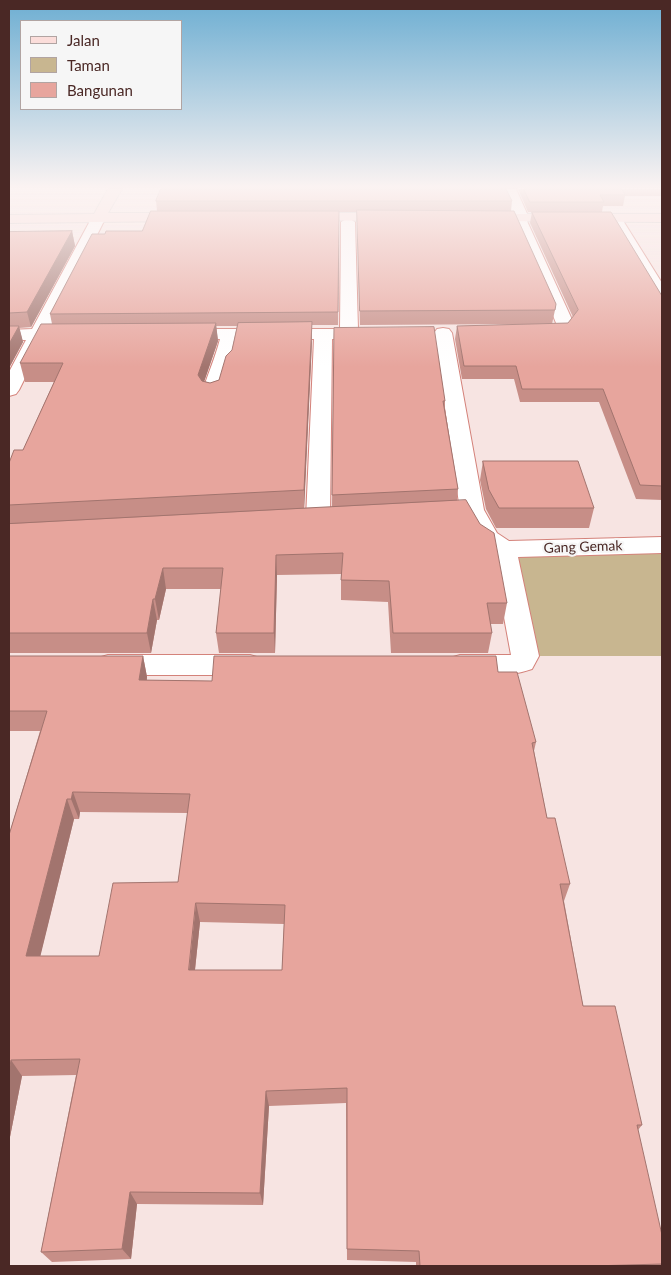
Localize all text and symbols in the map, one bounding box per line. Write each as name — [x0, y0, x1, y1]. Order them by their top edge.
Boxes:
legend — [20, 20, 182, 110]
text: Jalan — [67, 31, 100, 49]
text: Taman — [67, 56, 110, 74]
text: Bangunan — [67, 81, 133, 99]
street label: Gang Gemak — [543, 537, 623, 557]

